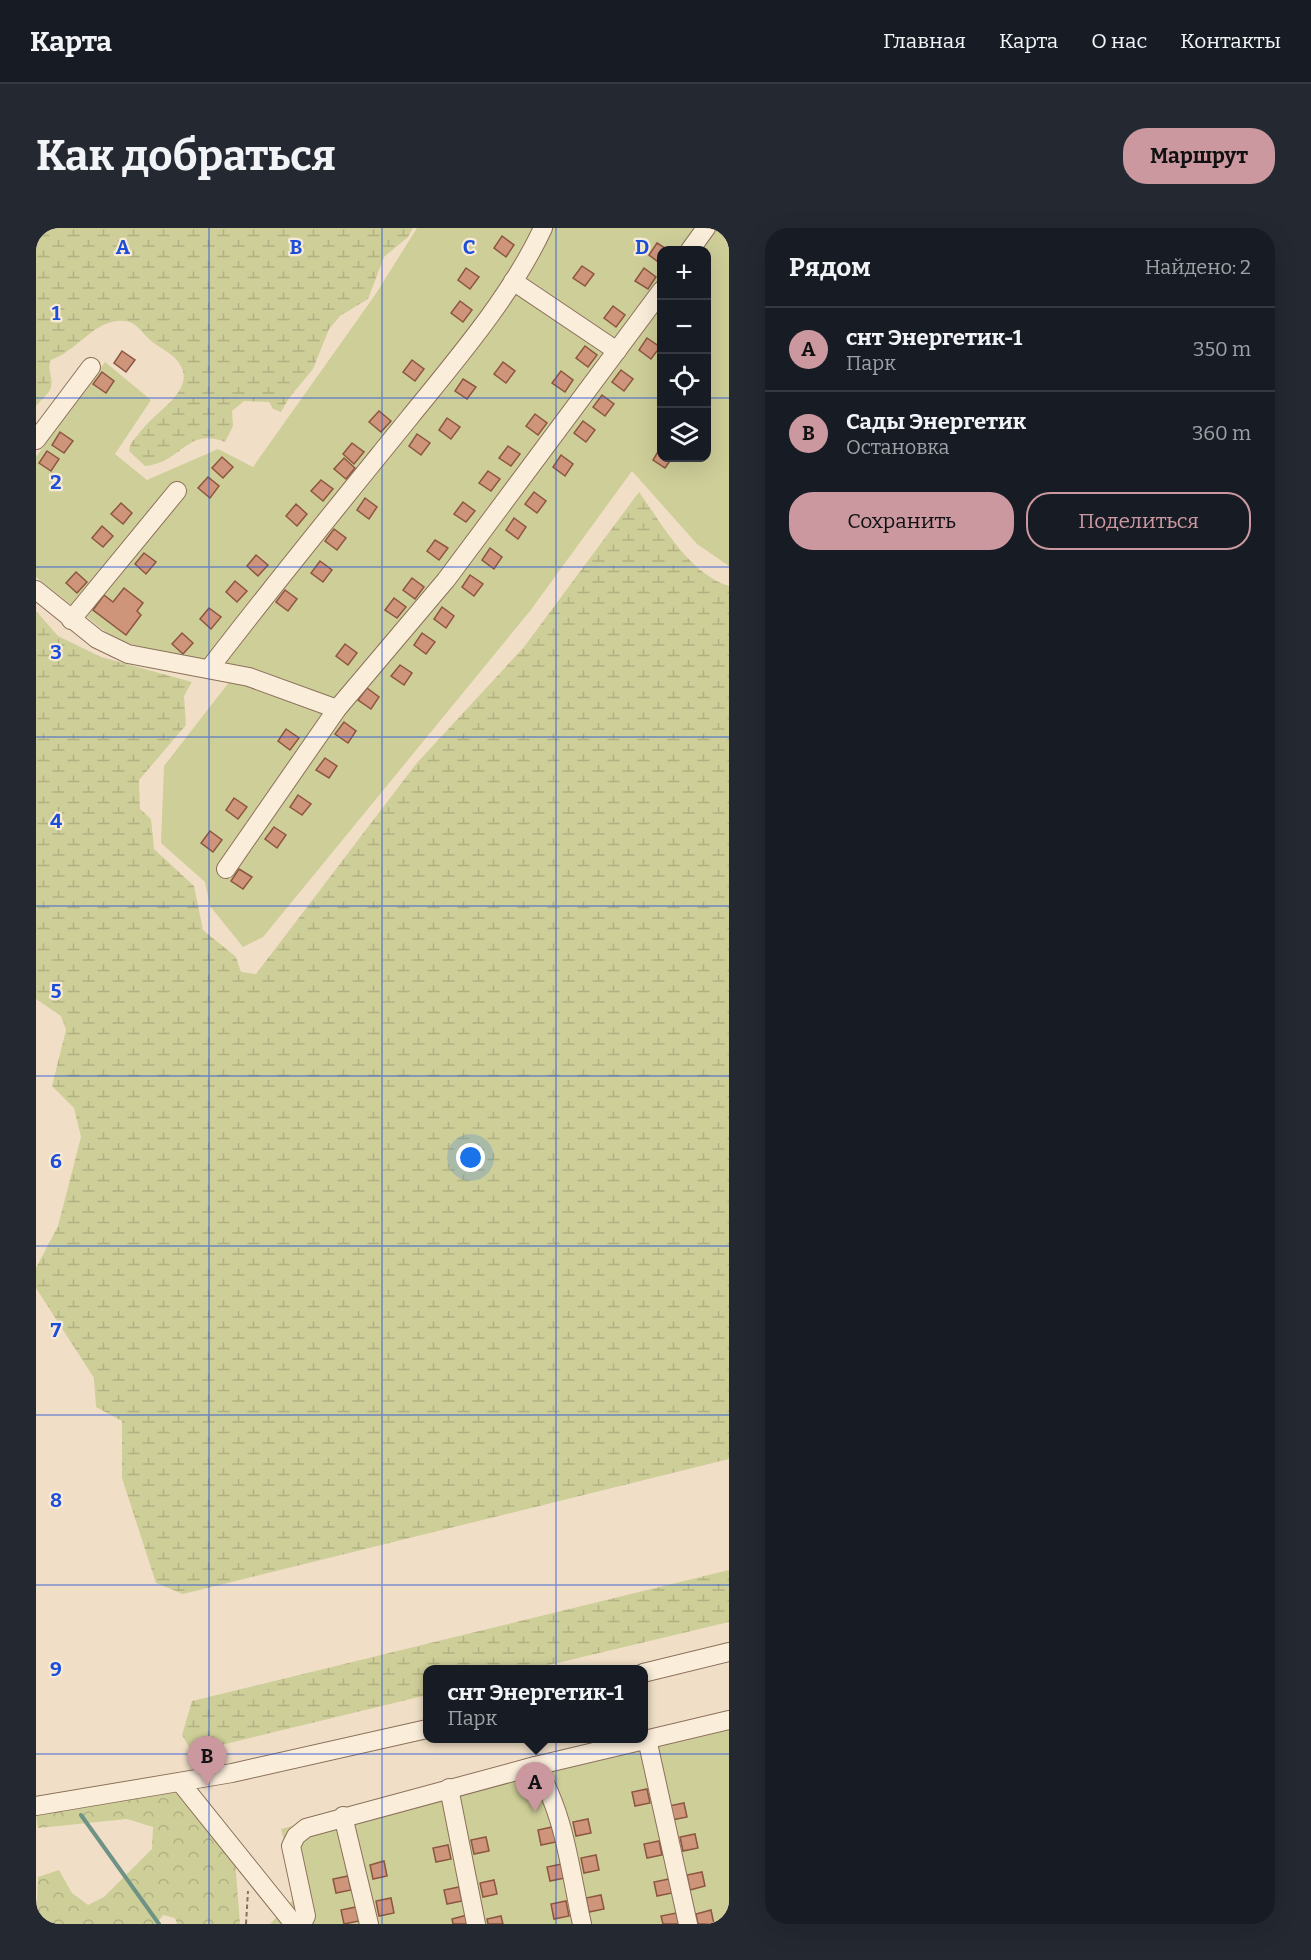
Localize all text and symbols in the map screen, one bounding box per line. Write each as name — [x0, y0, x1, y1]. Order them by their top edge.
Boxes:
text: Карта — [30, 25, 112, 58]
text: Главная — [883, 28, 966, 54]
text: Карта — [999, 28, 1058, 54]
text: О нас — [1091, 28, 1147, 54]
text: Контакты — [1180, 28, 1281, 54]
button: Маршрут — [1123, 128, 1275, 184]
text: Как добраться — [36, 131, 336, 181]
text: A — [116, 235, 131, 259]
text: B — [290, 235, 303, 259]
text: C — [463, 235, 475, 259]
text: D — [635, 235, 649, 259]
map controls — [657, 246, 711, 462]
button: + — [657, 246, 711, 300]
text: Рядом — [789, 252, 871, 283]
text: Найдено: 2 — [1145, 255, 1251, 279]
button: − — [657, 300, 711, 354]
text: 1 — [52, 301, 61, 325]
text: снт Энергетик-1 — [846, 324, 1022, 351]
text: A — [801, 337, 816, 361]
text: 350 m — [1193, 337, 1251, 361]
text: Парк — [846, 351, 896, 375]
button: locate — [657, 354, 711, 408]
button: layers — [657, 408, 711, 462]
text: Сады Энергетик — [846, 408, 1026, 435]
text: B — [802, 421, 815, 445]
text: 360 m — [1192, 421, 1251, 445]
text: Остановка — [846, 435, 949, 459]
text: 2 — [50, 470, 62, 494]
button: Сохранить — [789, 492, 1014, 550]
button: Поделиться — [1026, 492, 1251, 550]
text: 3 — [50, 640, 62, 664]
text: 4 — [50, 809, 62, 833]
text: 5 — [51, 979, 62, 1003]
your location — [456, 1143, 485, 1172]
text: 6 — [50, 1149, 62, 1173]
text: 7 — [51, 1318, 62, 1342]
text: 8 — [50, 1488, 62, 1512]
text: 9 — [50, 1657, 62, 1681]
popup — [423, 1665, 648, 1743]
text: снт Энергетик-1 — [447, 1679, 624, 1706]
text: Парк — [447, 1706, 497, 1730]
pin: B — [188, 1736, 226, 1786]
pin: A — [516, 1762, 554, 1812]

